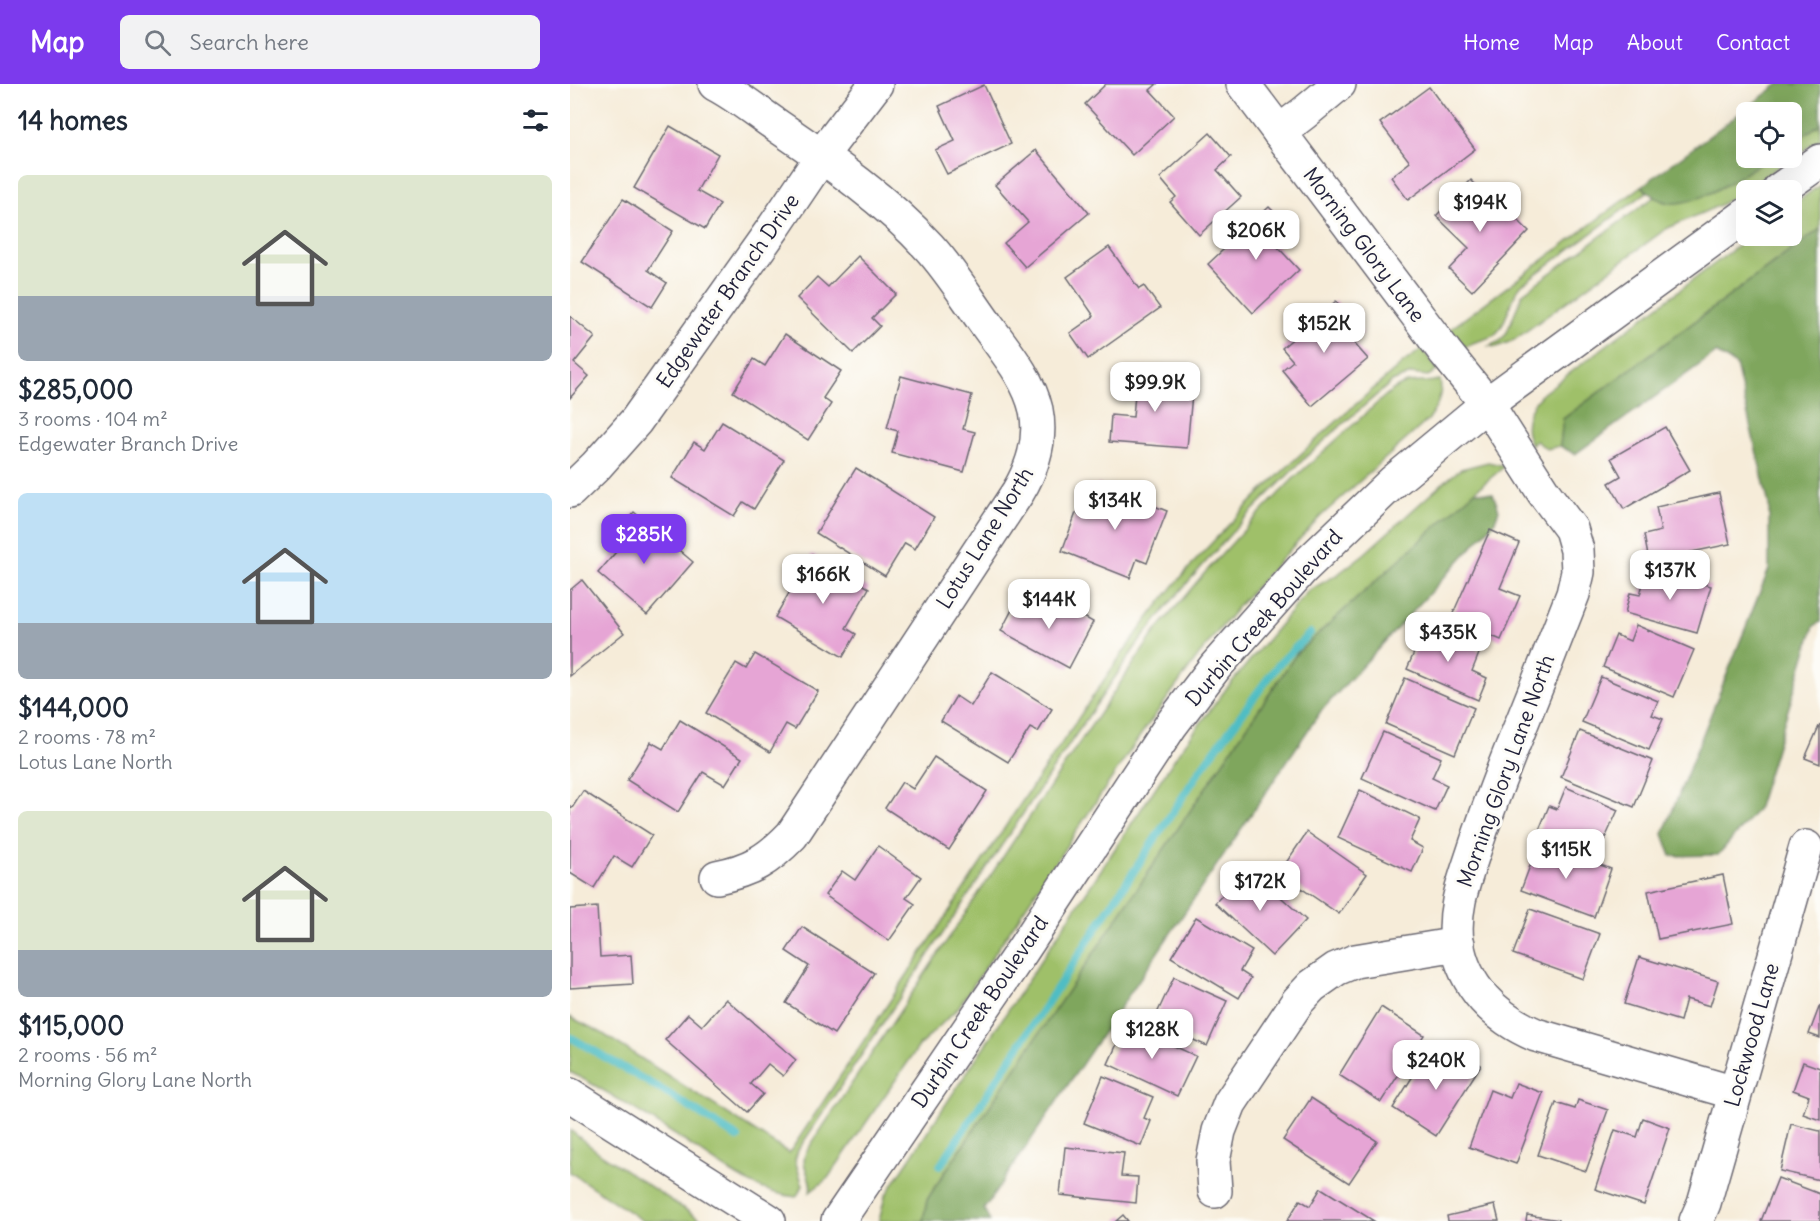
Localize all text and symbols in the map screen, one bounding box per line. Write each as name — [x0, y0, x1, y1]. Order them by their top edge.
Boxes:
search box — [120, 15, 540, 69]
text: Map — [30, 24, 84, 60]
icon: search — [141, 26, 174, 59]
text: Search here — [189, 28, 309, 56]
text: Home — [1463, 29, 1520, 56]
text: Map — [1553, 29, 1594, 56]
text: About — [1627, 29, 1683, 56]
text: Contact — [1716, 29, 1790, 56]
map controls — [1736, 102, 1802, 246]
button: locate — [1736, 102, 1802, 168]
text: 14 homes — [18, 104, 128, 137]
icon: filters — [519, 104, 552, 137]
street label: Morning Glory Lane — [1297, 162, 1431, 327]
button: layers — [1736, 180, 1802, 246]
pin: $194K — [1438, 182, 1522, 233]
street label: Edgewater Branch Drive — [650, 188, 805, 393]
text: $194K — [1453, 189, 1507, 214]
pin: $206K — [1214, 210, 1298, 261]
icon: home — [231, 214, 339, 322]
text: $206K — [1226, 217, 1286, 242]
pin: $152K — [1282, 303, 1366, 354]
text: $152K — [1297, 310, 1351, 335]
pin: $99.9K — [1106, 362, 1204, 413]
text: $99.9K — [1124, 369, 1186, 394]
text: $285,000 — [18, 373, 133, 406]
text: 3 rooms · 104 m² — [18, 406, 168, 431]
text: Edgewater Branch Drive — [18, 431, 238, 456]
street label: Lotus Lane North — [930, 462, 1039, 614]
pin: $134K — [1073, 480, 1157, 531]
text: $134K — [1088, 487, 1142, 512]
pin: $285K — [602, 514, 686, 565]
text: $285K — [615, 521, 673, 546]
street label: Durbin Creek Boulevard — [1179, 524, 1348, 712]
icon: home — [231, 532, 339, 640]
pin: $137K — [1628, 550, 1712, 601]
pin: $166K — [781, 554, 865, 605]
text: $137K — [1644, 557, 1696, 582]
text: $166K — [796, 561, 850, 586]
pin: $144K — [1007, 579, 1091, 630]
text: $144K — [1022, 586, 1076, 611]
pin: $435K — [1406, 612, 1490, 663]
text: $435K — [1419, 619, 1477, 644]
street label: Morning Glory Lane North — [1451, 651, 1560, 891]
text: $144,000 — [18, 691, 129, 724]
text: 2 rooms · 78 m² — [18, 724, 156, 749]
text: Lotus Lane North — [18, 749, 173, 774]
pin: $115K — [1524, 829, 1608, 880]
text: $115K — [1541, 836, 1591, 861]
icon: home — [231, 850, 339, 958]
pin: $172K — [1218, 861, 1302, 912]
text: $172K — [1234, 868, 1286, 893]
street label: Durbin Creek Boulevard — [905, 911, 1054, 1113]
street label: Lockwood Lane — [1718, 960, 1785, 1110]
text: $115,000 — [18, 1009, 124, 1042]
pin: $128K — [1110, 1009, 1194, 1060]
text: $128K — [1125, 1016, 1179, 1041]
pin: $240K — [1394, 1040, 1478, 1091]
text: 2 rooms · 56 m² — [18, 1042, 158, 1067]
text: $240K — [1407, 1047, 1465, 1072]
text: Morning Glory Lane North — [18, 1067, 252, 1092]

